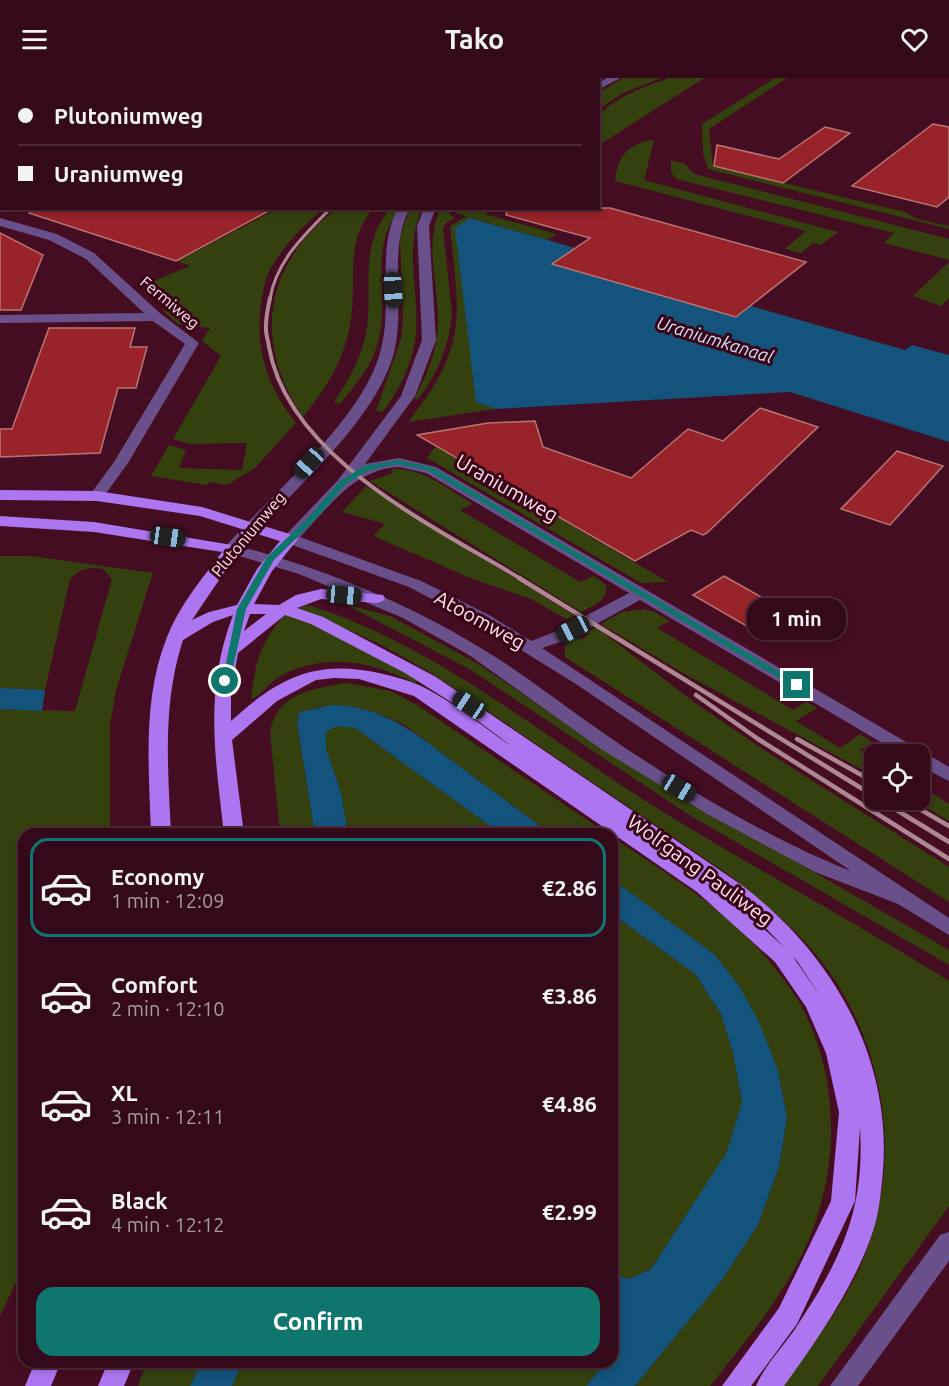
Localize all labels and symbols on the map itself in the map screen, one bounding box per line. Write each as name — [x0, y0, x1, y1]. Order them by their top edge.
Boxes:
street label: Fermiweg — [137, 272, 203, 332]
car — [383, 272, 403, 308]
water label: Uraniumkanaal — [655, 312, 776, 366]
car — [290, 444, 328, 482]
street label: Uraniumweg — [452, 449, 563, 526]
street label: Plutoniumweg — [207, 488, 289, 580]
car — [149, 526, 187, 548]
car — [325, 584, 363, 606]
street label: Atoomweg — [431, 585, 529, 654]
callout: 1 min — [748, 598, 846, 640]
car — [553, 613, 593, 645]
route start — [211, 667, 238, 694]
route end — [783, 671, 810, 698]
car — [449, 688, 489, 722]
car — [659, 771, 699, 805]
street label: Wolfgang Pauliweg — [623, 809, 777, 930]

